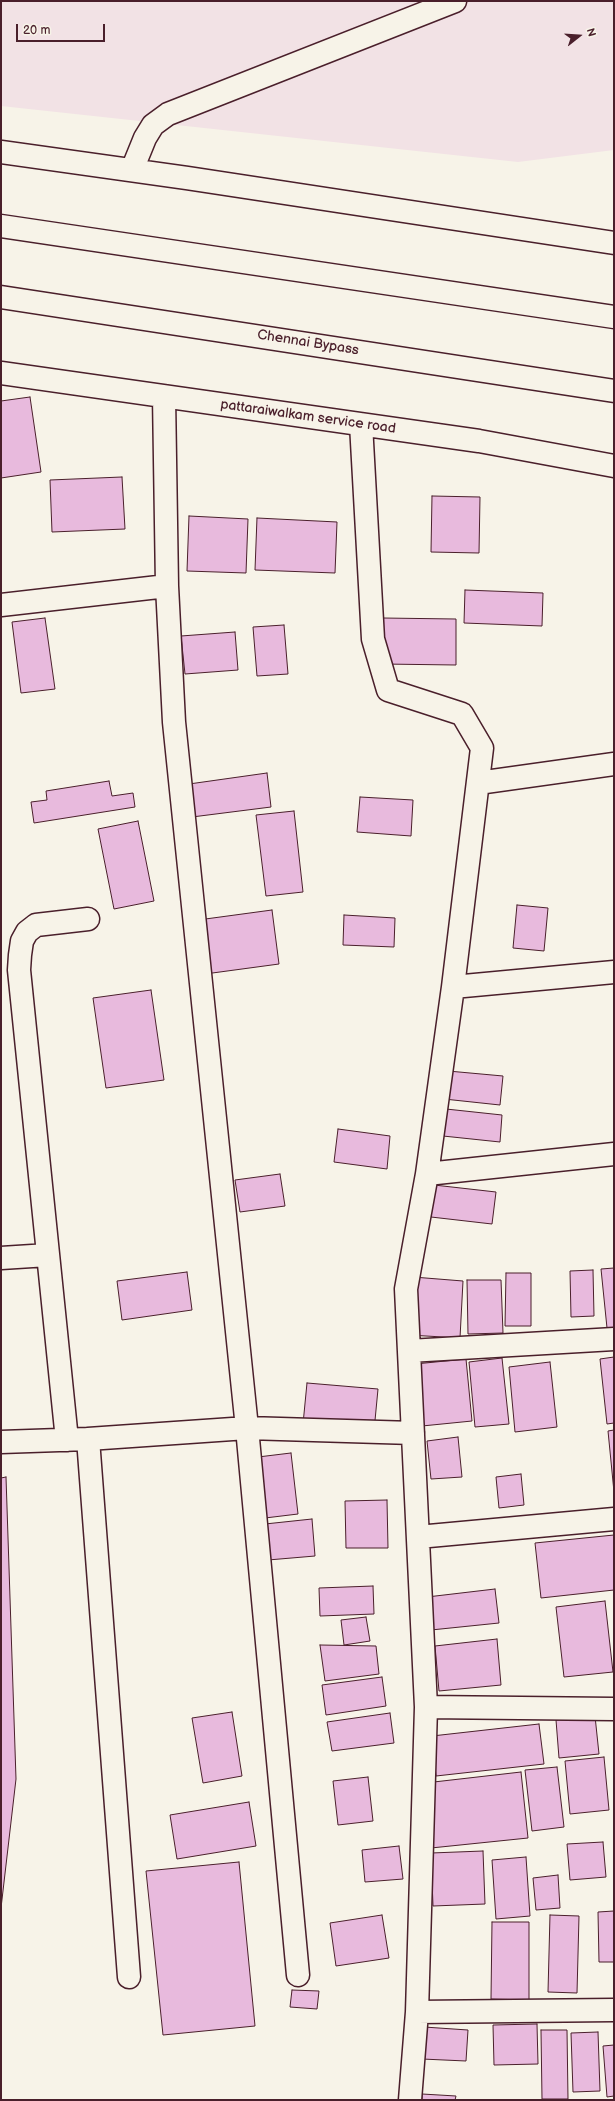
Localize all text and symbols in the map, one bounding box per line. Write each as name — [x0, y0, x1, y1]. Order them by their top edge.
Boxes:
scale bar — [18, 16, 107, 42]
north arrow — [559, 16, 599, 56]
text: 20 m — [23, 23, 50, 38]
text: N — [584, 26, 598, 38]
street label: Chennai Bypass — [256, 327, 360, 359]
street label: pattaraiwalkam service road — [219, 396, 397, 438]

